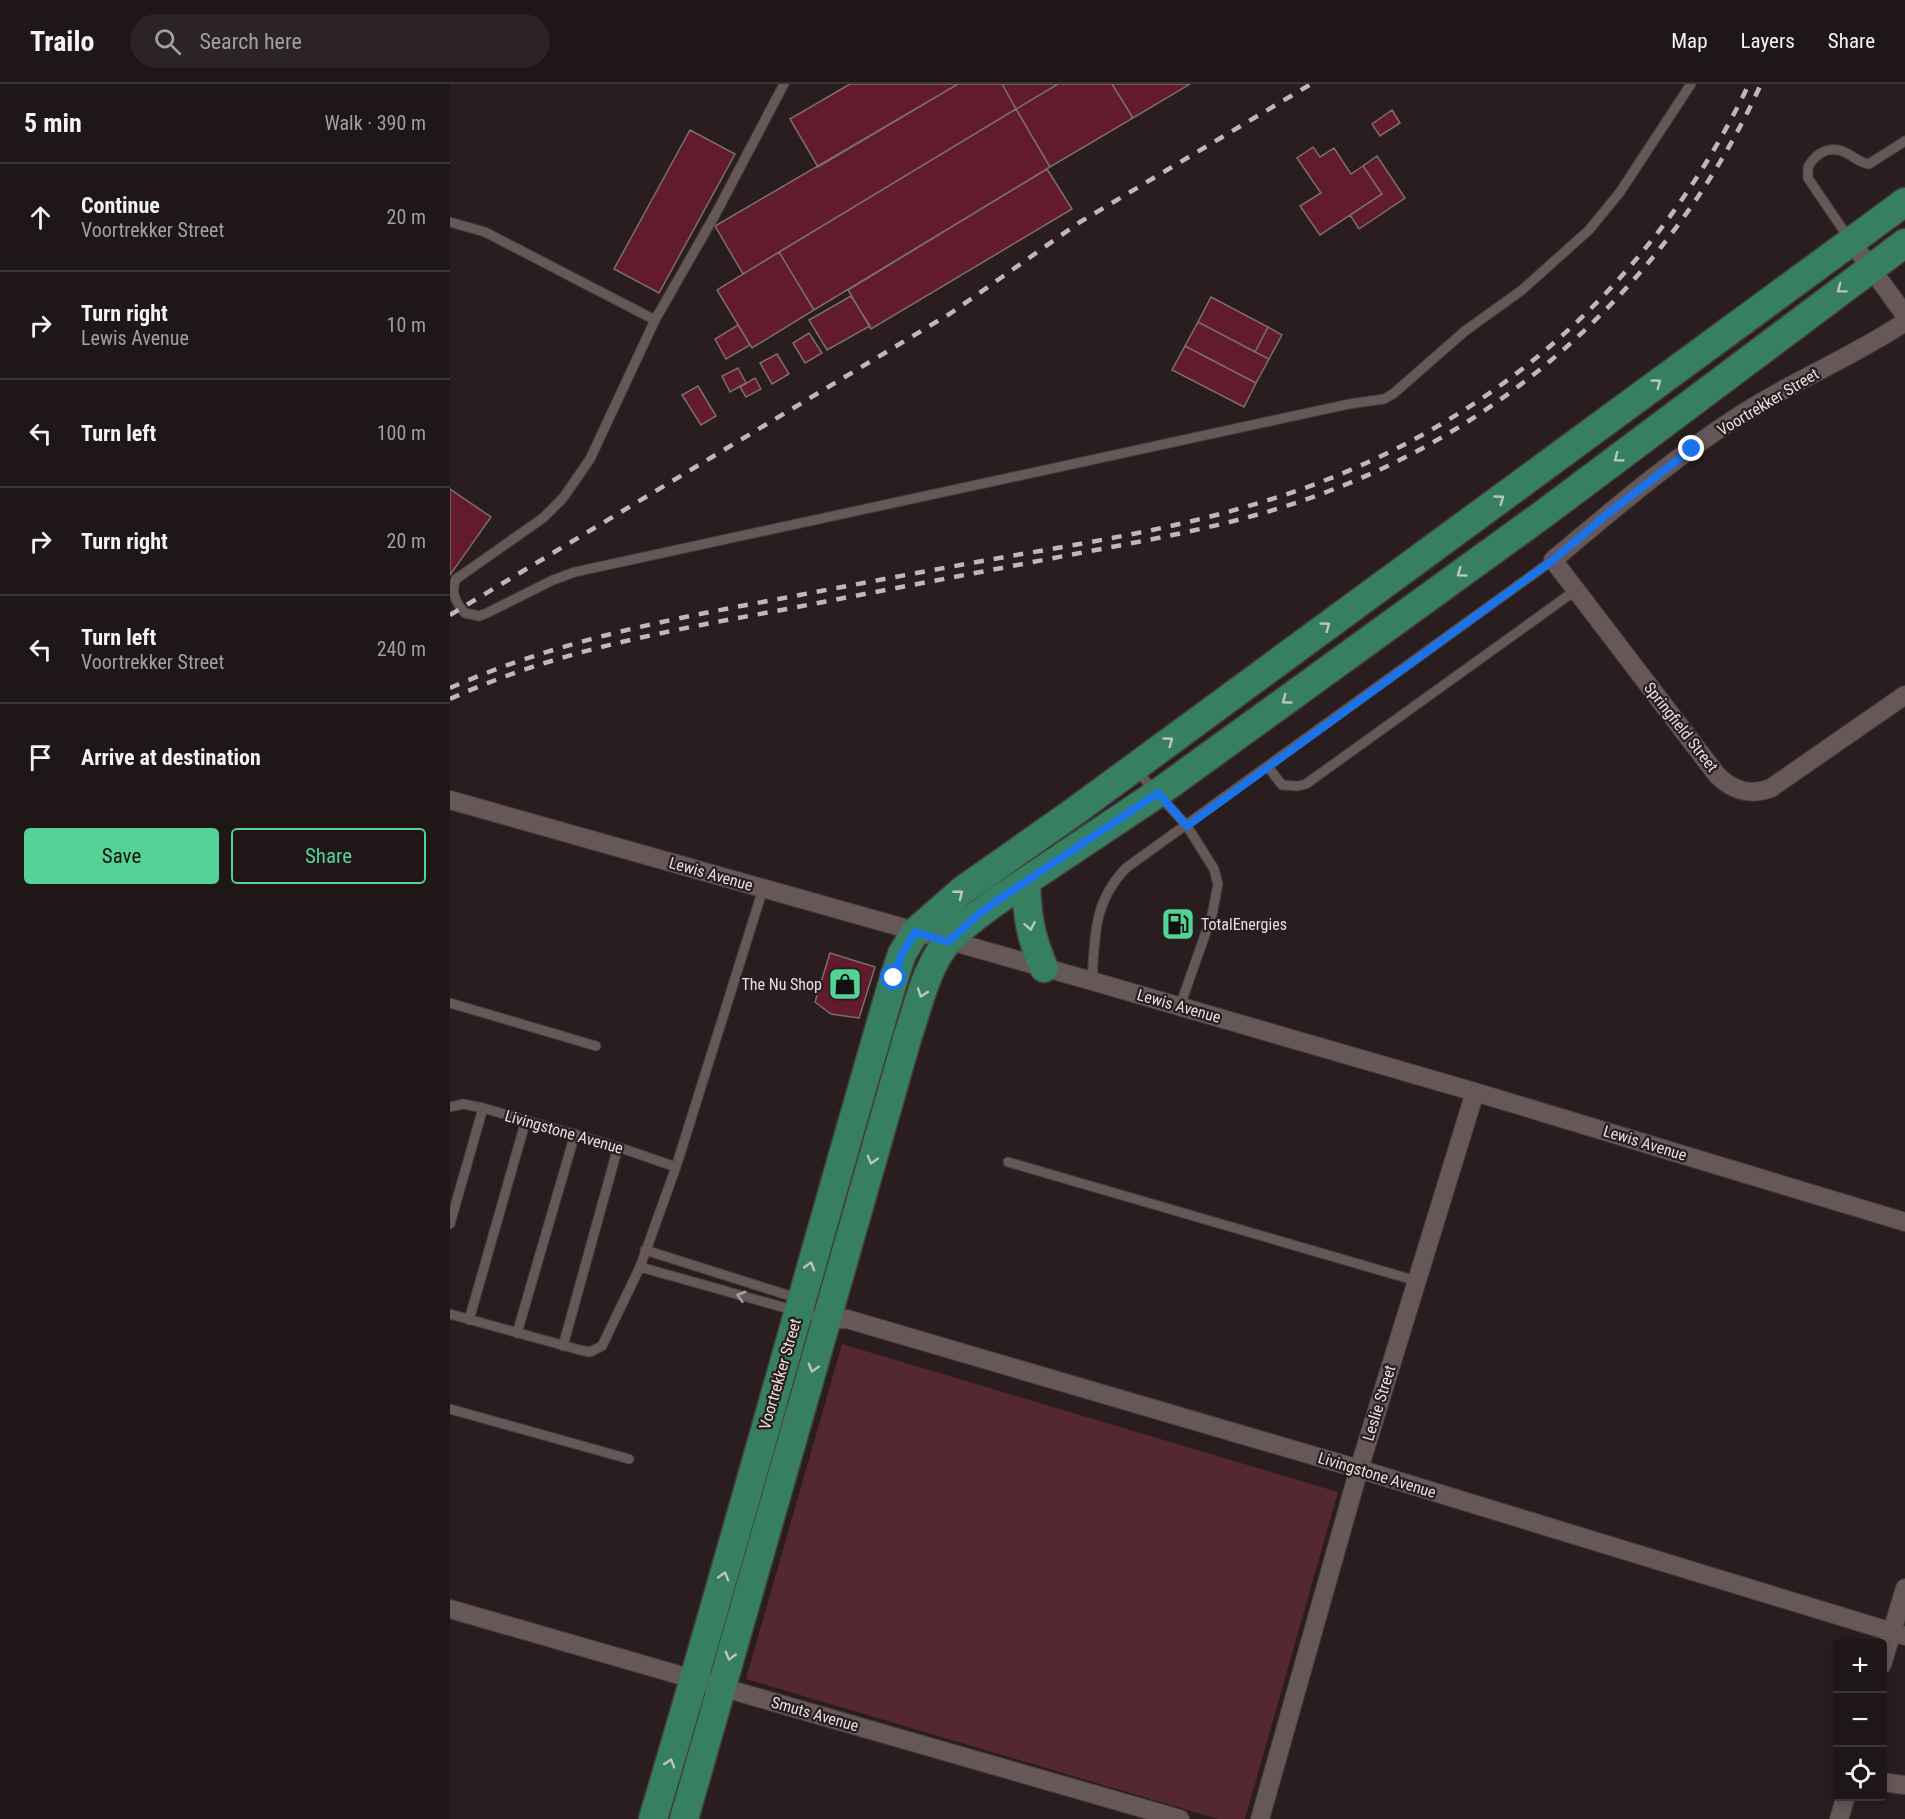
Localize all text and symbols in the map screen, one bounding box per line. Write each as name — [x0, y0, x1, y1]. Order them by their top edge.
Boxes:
search box — [130, 14, 550, 68]
text: Trailo — [30, 25, 94, 58]
icon: search — [151, 25, 184, 58]
text: Search here — [199, 29, 302, 54]
text: Map — [1671, 29, 1708, 53]
text: Layers — [1741, 29, 1795, 53]
text: Share — [1828, 29, 1875, 53]
text: 5 min — [24, 108, 82, 138]
text: Walk · 390 m — [325, 111, 426, 135]
text: Continue — [81, 193, 160, 218]
icon: ahead — [24, 201, 57, 234]
text: 20 m — [387, 205, 426, 229]
text: Voortrekker Street — [81, 218, 224, 242]
one-way arrow — [1836, 282, 1847, 293]
text: Turn right — [81, 301, 168, 326]
icon: right — [24, 309, 57, 342]
text: 10 m — [387, 313, 426, 337]
text: Lewis Avenue — [81, 326, 189, 350]
street label: Voortrekker Street — [1714, 364, 1822, 440]
one-way arrow — [1651, 379, 1662, 390]
icon: left — [24, 417, 57, 450]
text: Turn left — [81, 421, 156, 446]
text: 100 m — [377, 421, 426, 445]
route end — [1678, 435, 1704, 461]
one-way arrow — [1614, 450, 1625, 461]
one-way arrow — [1494, 495, 1505, 506]
icon: right — [24, 525, 57, 558]
text: Turn right — [81, 529, 168, 554]
text: 20 m — [387, 529, 426, 553]
one-way arrow — [1457, 566, 1468, 577]
one-way arrow — [1320, 623, 1331, 634]
text: Turn left — [81, 625, 156, 650]
icon: left — [24, 633, 57, 666]
text: 240 m — [377, 637, 426, 661]
text: Voortrekker Street — [81, 650, 224, 674]
street label: Springfield Street — [1640, 678, 1722, 776]
one-way arrow — [1282, 693, 1293, 704]
one-way arrow — [1162, 738, 1173, 749]
icon: arrive — [24, 741, 57, 774]
text: Arrive at destination — [81, 745, 261, 770]
button: Save — [24, 828, 219, 884]
button: Share — [231, 828, 426, 884]
street label: Lewis Avenue — [667, 853, 755, 895]
one-way arrow — [952, 890, 963, 901]
fuel station icon: TotalEnergies — [1160, 906, 1196, 942]
place label: TotalEnergies — [1201, 915, 1287, 934]
one-way arrow — [1023, 921, 1035, 930]
route start — [880, 964, 906, 990]
shop icon: The Nu Shop — [827, 966, 863, 1002]
place label: The Nu Shop — [742, 975, 822, 994]
street label: Lewis Avenue — [1135, 985, 1223, 1027]
one-way arrow — [917, 988, 930, 998]
street label: Livingstone Avenue — [503, 1106, 625, 1158]
street label: Lewis Avenue — [1601, 1121, 1689, 1165]
one-way arrow — [867, 1154, 879, 1165]
one-way arrow — [803, 1262, 815, 1272]
one-way arrow — [736, 1291, 747, 1303]
street label: Voortrekker Street — [755, 1316, 805, 1432]
one-way arrow — [808, 1362, 820, 1373]
street label: Leslie Street — [1358, 1362, 1400, 1443]
street label: Livingstone Avenue — [1316, 1448, 1438, 1502]
one-way arrow — [716, 1571, 729, 1581]
map controls — [1833, 1639, 1887, 1801]
button: + — [1833, 1639, 1887, 1693]
one-way arrow — [725, 1650, 737, 1661]
street label: Smuts Avenue — [769, 1692, 861, 1736]
button: − — [1833, 1693, 1887, 1747]
button: locate — [1833, 1747, 1887, 1801]
one-way arrow — [663, 1758, 675, 1769]

